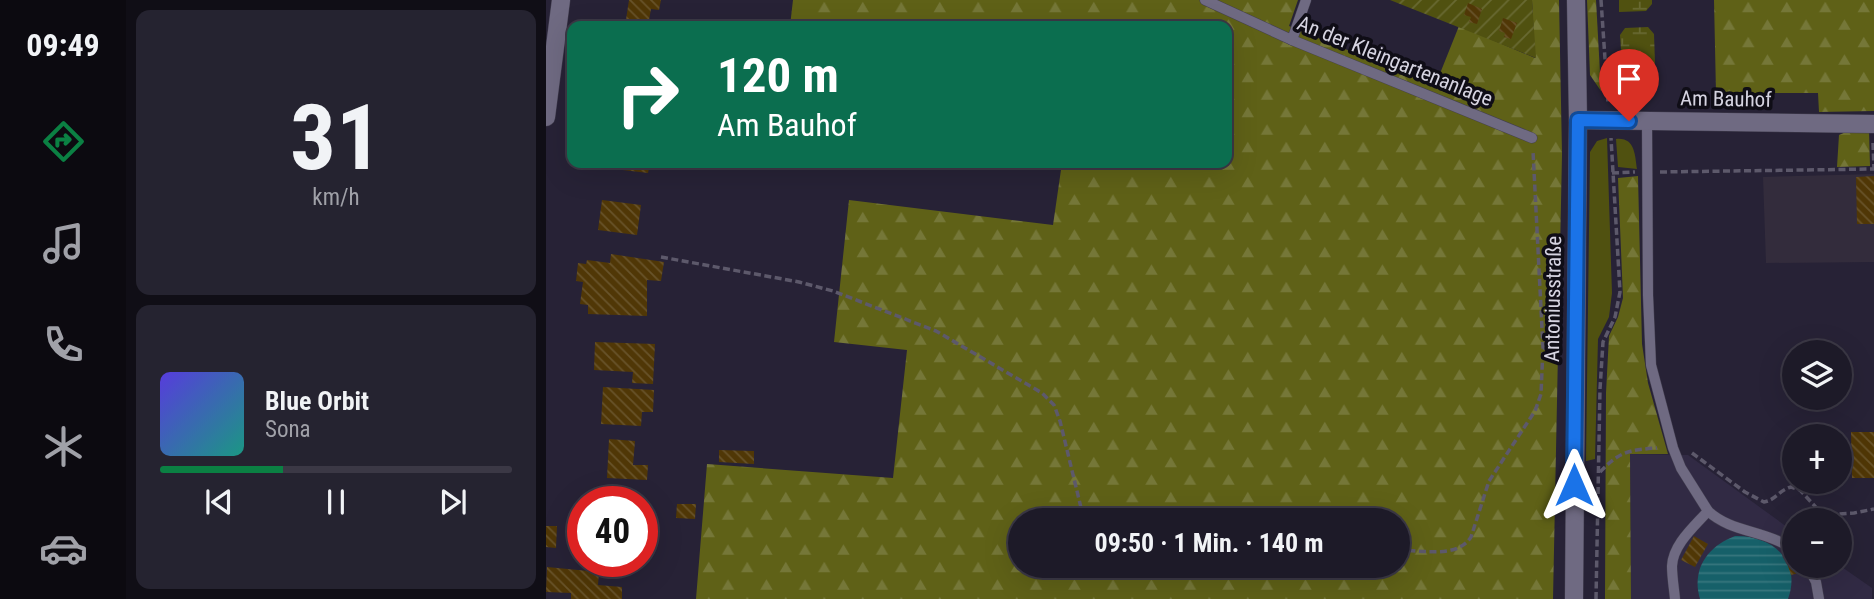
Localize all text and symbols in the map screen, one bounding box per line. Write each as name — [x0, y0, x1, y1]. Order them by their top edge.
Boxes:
street label: An der Kleingartenanlage — [1294, 11, 1496, 111]
text: 09:49 — [26, 26, 100, 64]
text: 120 m — [717, 47, 839, 104]
icon: right — [602, 49, 693, 140]
pin — [1599, 49, 1659, 121]
icon: arrive — [1610, 60, 1648, 98]
text: 31 — [290, 85, 382, 191]
street label: Am Bauhof — [1680, 86, 1772, 112]
text: Am Bauhof — [717, 106, 857, 144]
icon: directions — [39, 117, 88, 166]
text: km/h — [312, 184, 360, 211]
icon: music — [39, 219, 88, 268]
street label: Antoniusstraße — [1540, 236, 1566, 362]
icon: phone — [39, 320, 88, 369]
map controls — [1782, 340, 1852, 578]
button: layers — [1782, 340, 1852, 410]
text: Blue Orbit — [265, 386, 369, 416]
text: Sona — [265, 416, 311, 443]
icon: climate — [39, 422, 88, 471]
button: + — [1782, 424, 1852, 494]
position arrow — [1537, 448, 1611, 522]
icon: previous — [200, 483, 238, 521]
icon: pause — [317, 483, 355, 521]
icon: next — [434, 483, 472, 521]
speed limit sign: 40 — [567, 486, 658, 577]
button: − — [1782, 508, 1852, 578]
icon: car — [39, 524, 88, 573]
text: 09:50 · 1 Min. · 140 m — [1095, 528, 1323, 558]

